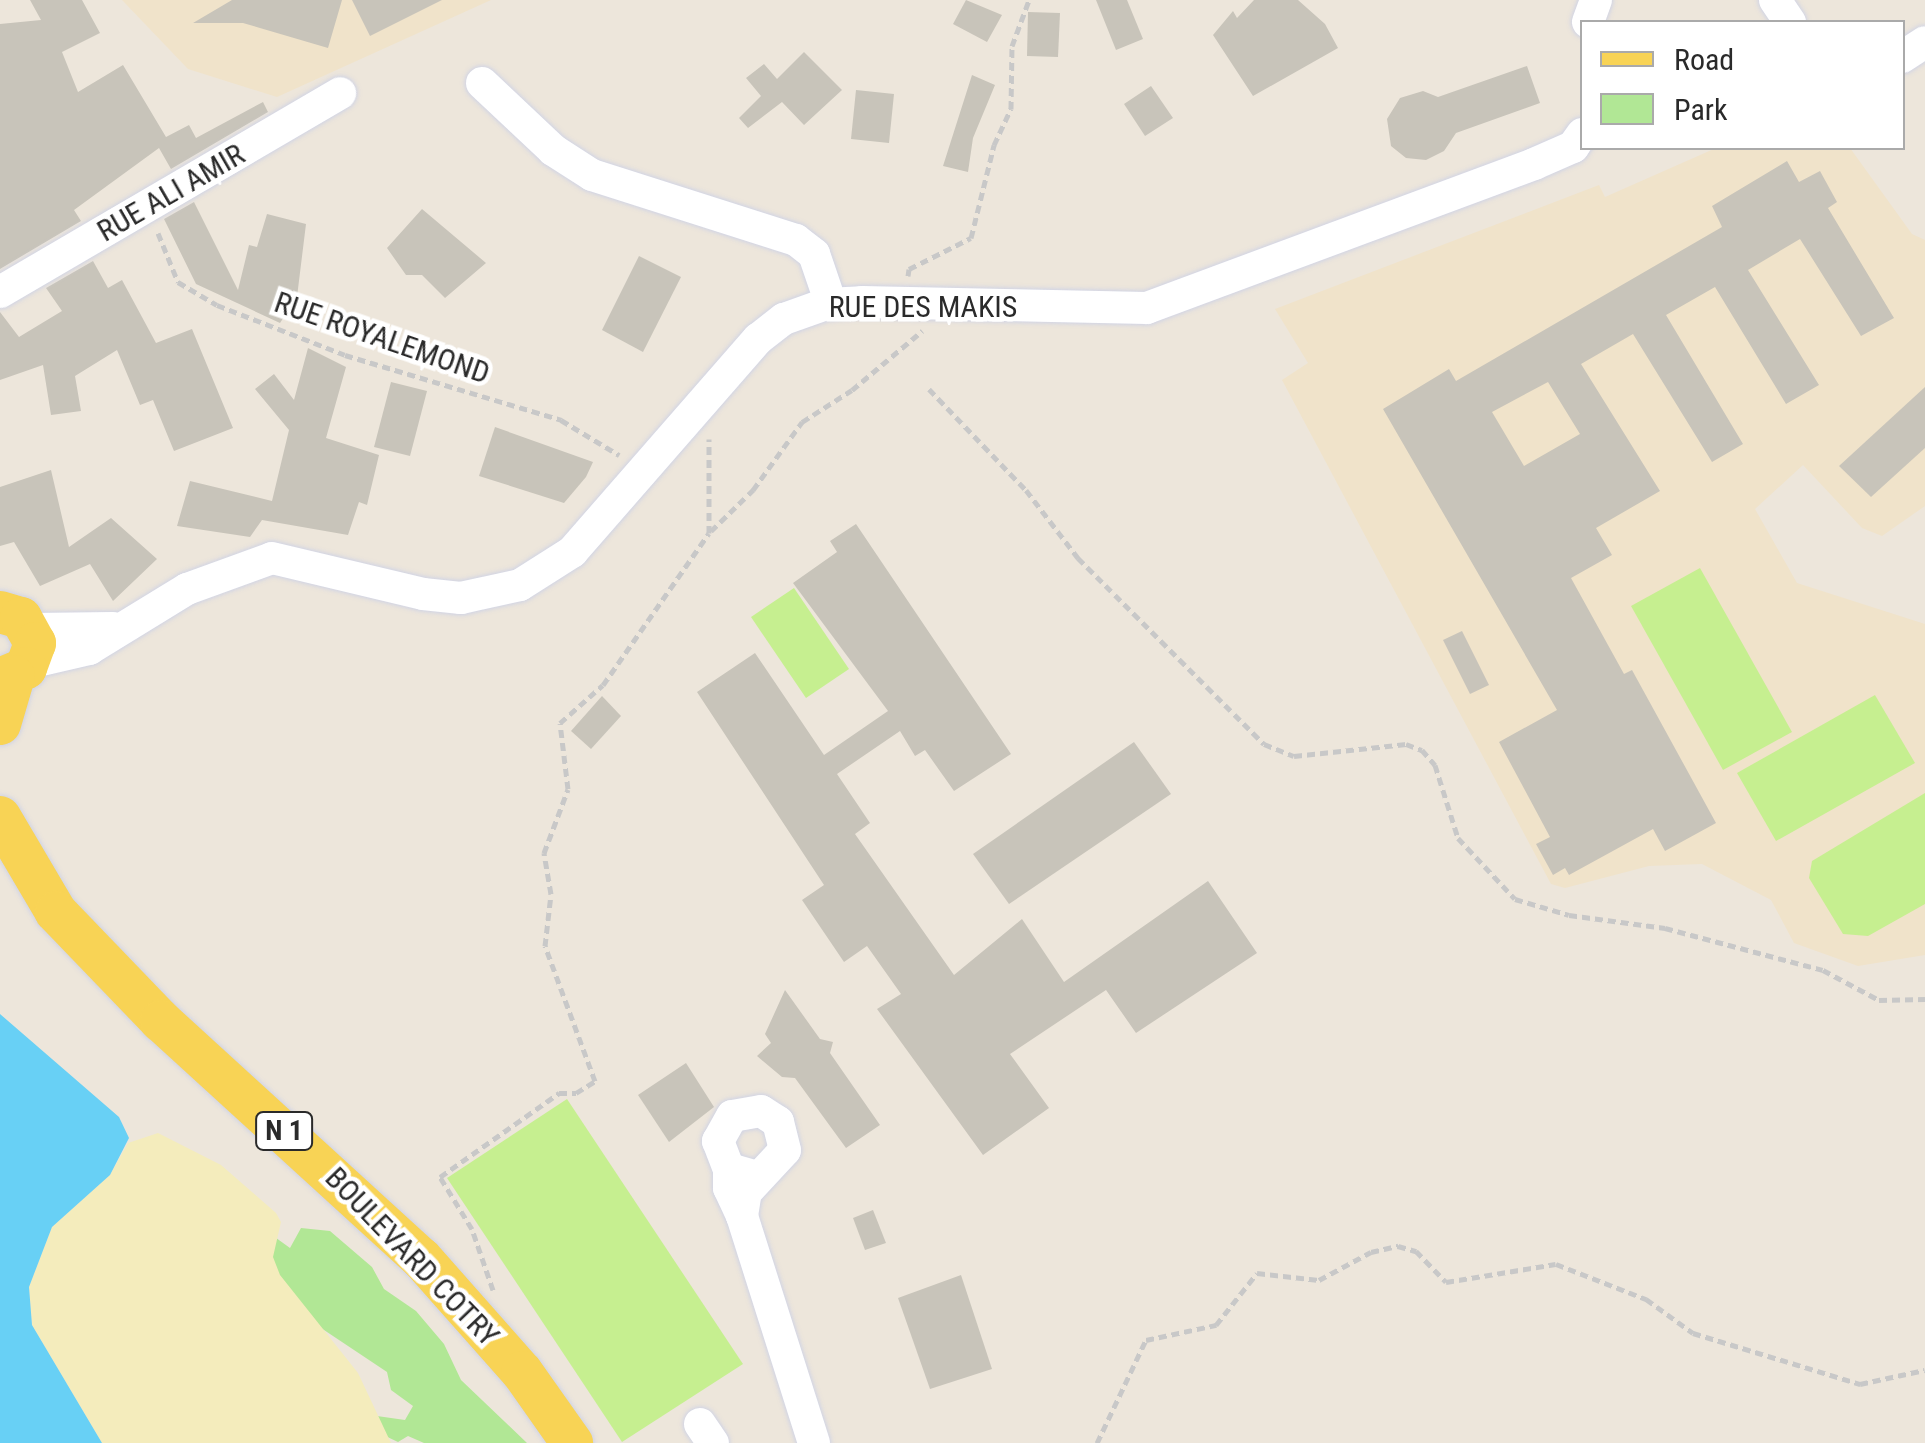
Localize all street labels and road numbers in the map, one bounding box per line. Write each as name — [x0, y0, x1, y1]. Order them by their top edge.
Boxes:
street label: RUE ALI AMIR — [91, 136, 251, 250]
street label: RUE ROYALEMOND — [270, 284, 494, 392]
street label: RUE DES MAKIS — [829, 289, 1017, 325]
road number: N 1 — [254, 1108, 314, 1154]
street label: BOULEVARD COTRY — [318, 1160, 506, 1354]

